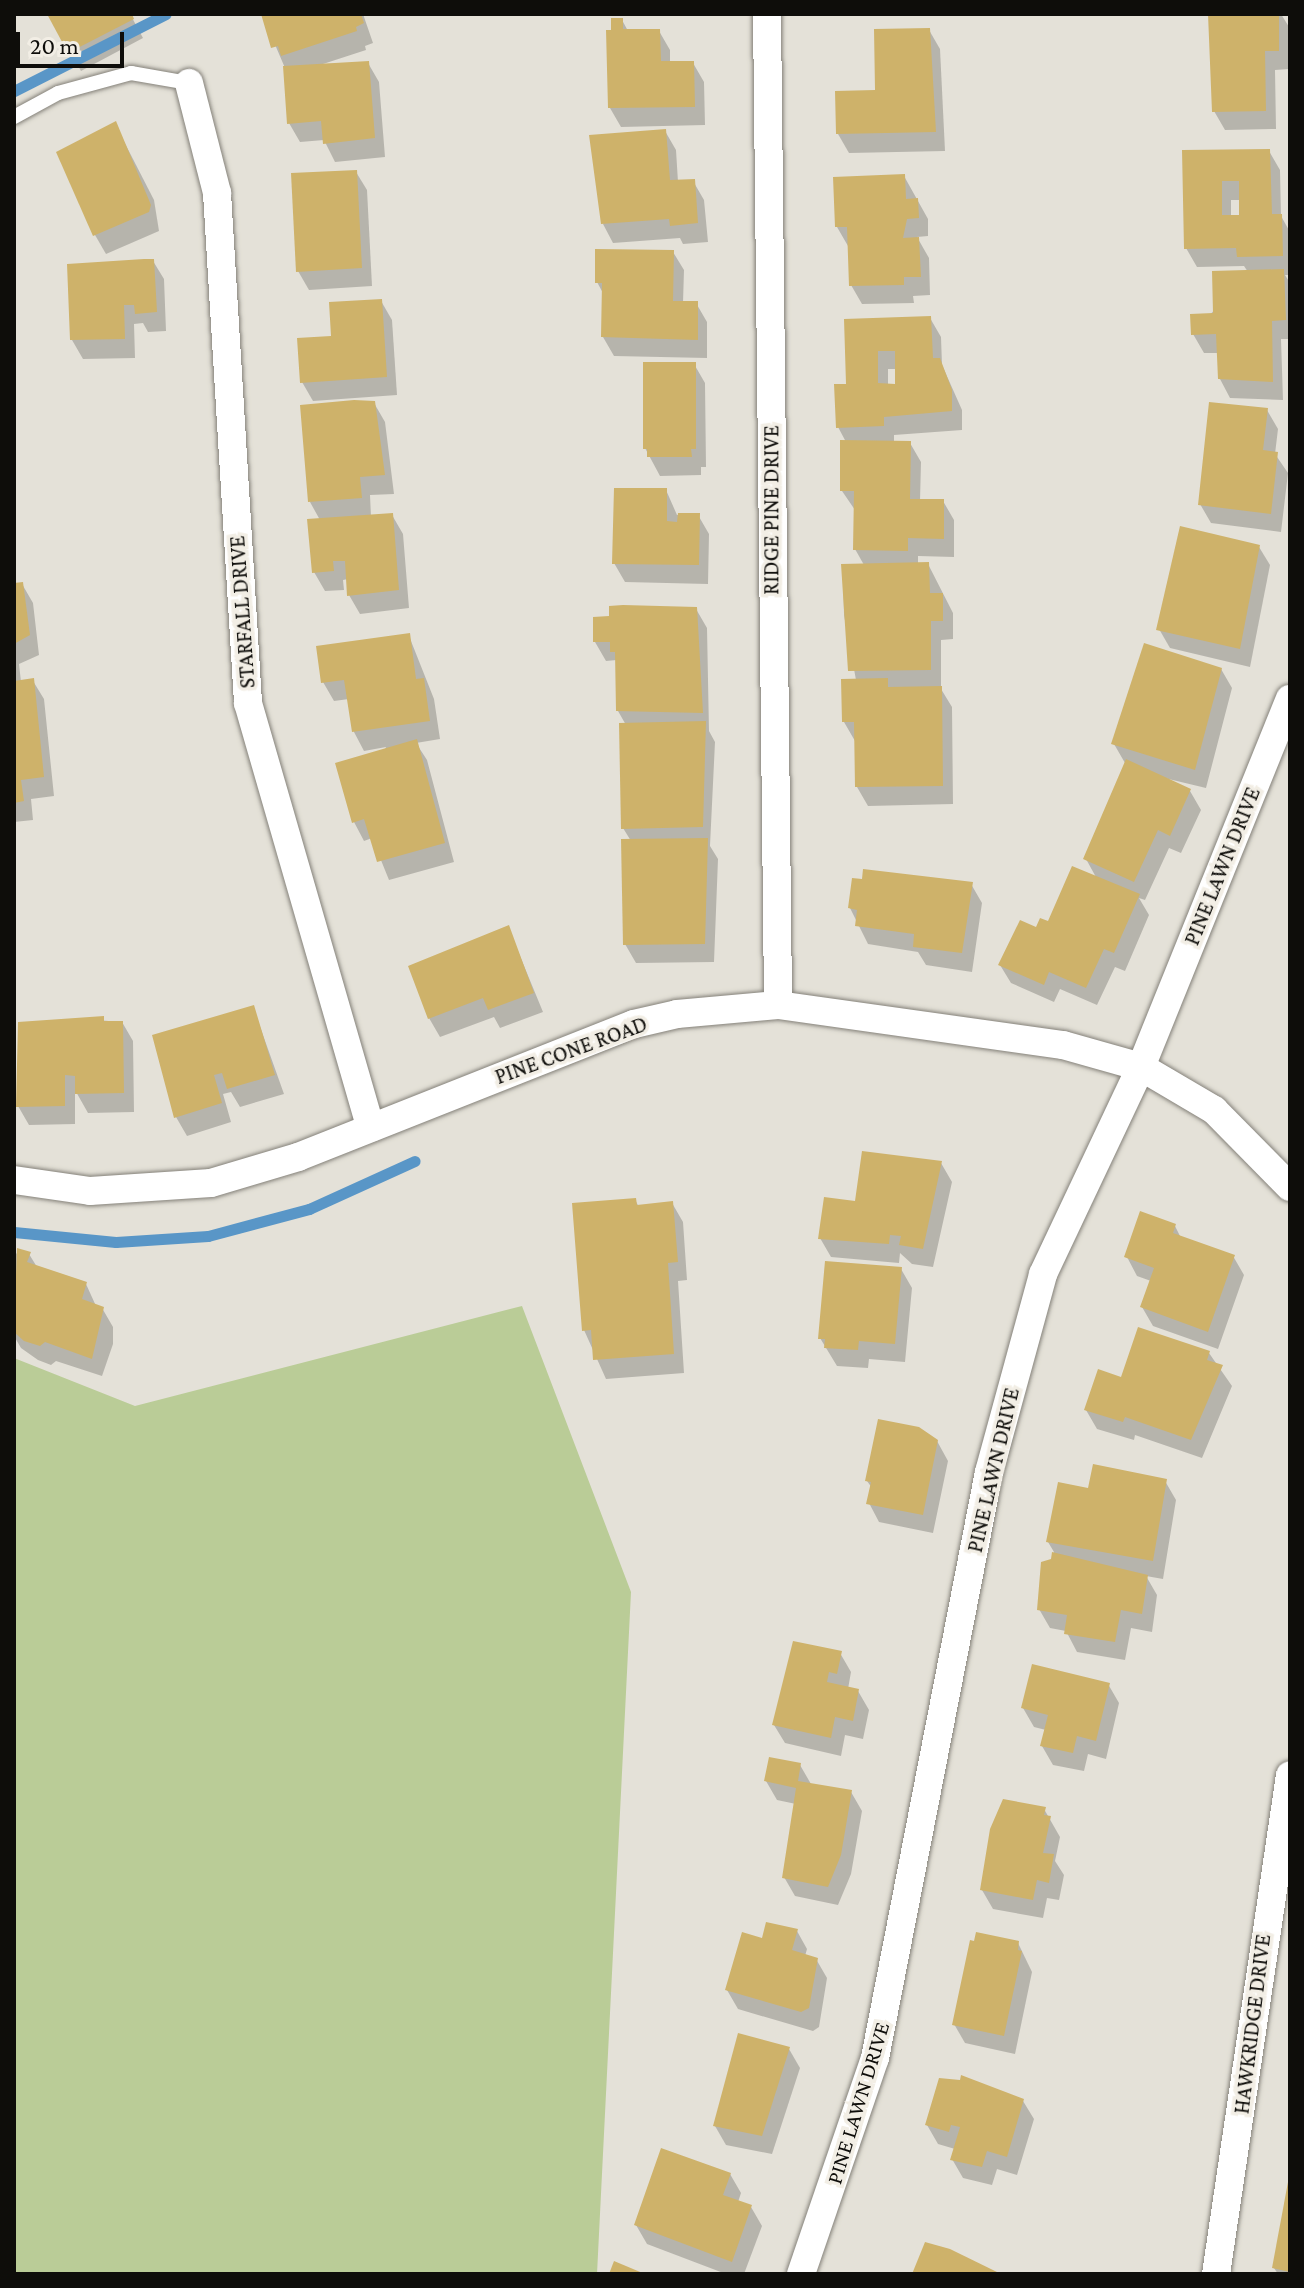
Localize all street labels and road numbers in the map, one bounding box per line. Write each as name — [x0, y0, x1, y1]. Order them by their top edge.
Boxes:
street label: RIDGE PINE DRIVE — [758, 425, 784, 595]
street label: STARFALL DRIVE — [223, 535, 261, 689]
street label: PINE LAWN DRIVE — [1178, 783, 1266, 949]
street label: PINE CONE ROAD — [491, 1010, 651, 1090]
street label: PINE LAWN DRIVE — [961, 1385, 1025, 1555]
street label: HAWKRIDGE DRIVE — [1228, 1933, 1276, 2115]
street label: PINE LAWN DRIVE — [821, 2019, 895, 2187]

